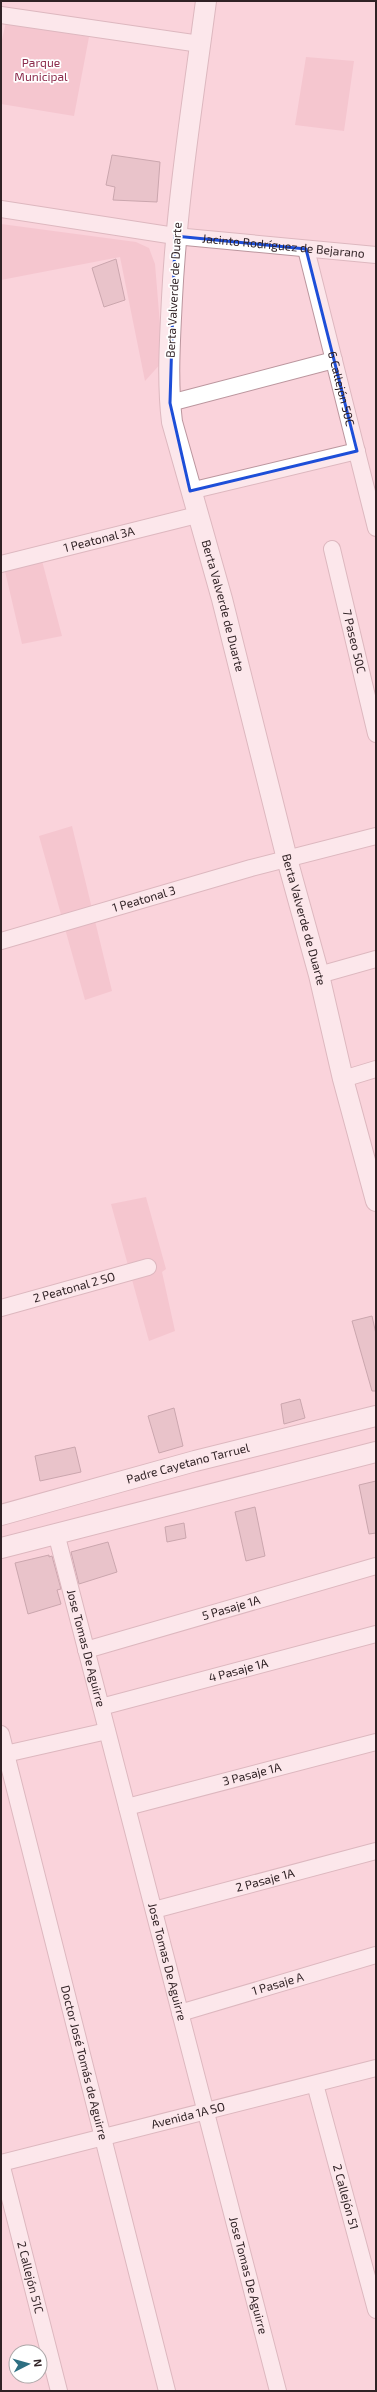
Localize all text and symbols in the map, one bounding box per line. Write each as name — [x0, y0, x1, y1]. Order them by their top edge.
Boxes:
park label: Parque Municipal — [14, 55, 68, 83]
street label: Berta Valverde de Duarte — [162, 222, 184, 358]
street label: Jacinto Rodríguez de Bejarano — [202, 231, 366, 260]
street label: 6 Callejón 50C — [326, 350, 358, 427]
street label: 1 Peatonal 3A — [62, 523, 136, 554]
street label: Berta Valverde de Duarte — [200, 538, 248, 673]
street label: 7 Paseo 50C — [341, 608, 369, 675]
street label: Berta Valverde de Duarte — [280, 852, 329, 987]
street label: 1 Peatonal 3 — [111, 882, 177, 914]
street label: 2 Peatonal 2 SO — [31, 1269, 117, 1305]
street label: Padre Cayetano Tarruel — [125, 1440, 251, 1486]
street label: Jose Tomas De Aguirre — [65, 1588, 109, 1708]
street label: 5 Pasaje 1A — [200, 1592, 262, 1622]
street label: 4 Pasaje 1A — [207, 1655, 270, 1684]
street label: 3 Pasaje 1A — [221, 1759, 283, 1788]
street label: 2 Pasaje 1A — [234, 1865, 296, 1894]
street label: Jose Tomas De Aguirre — [146, 1901, 190, 2022]
street label: 1 Pasaje A — [250, 1969, 305, 1997]
street label: Doctor José Tomás de Aguirre — [59, 1984, 111, 2141]
street label: Avenida 1A SO — [150, 2099, 226, 2131]
street label: 2 Callejón 51 — [331, 2162, 362, 2231]
street label: Jose Tomas De Aguirre — [227, 2215, 271, 2336]
street label: 2 Callejón 51C — [15, 2239, 47, 2315]
north arrow — [8, 2344, 48, 2384]
text: N — [32, 2358, 45, 2368]

